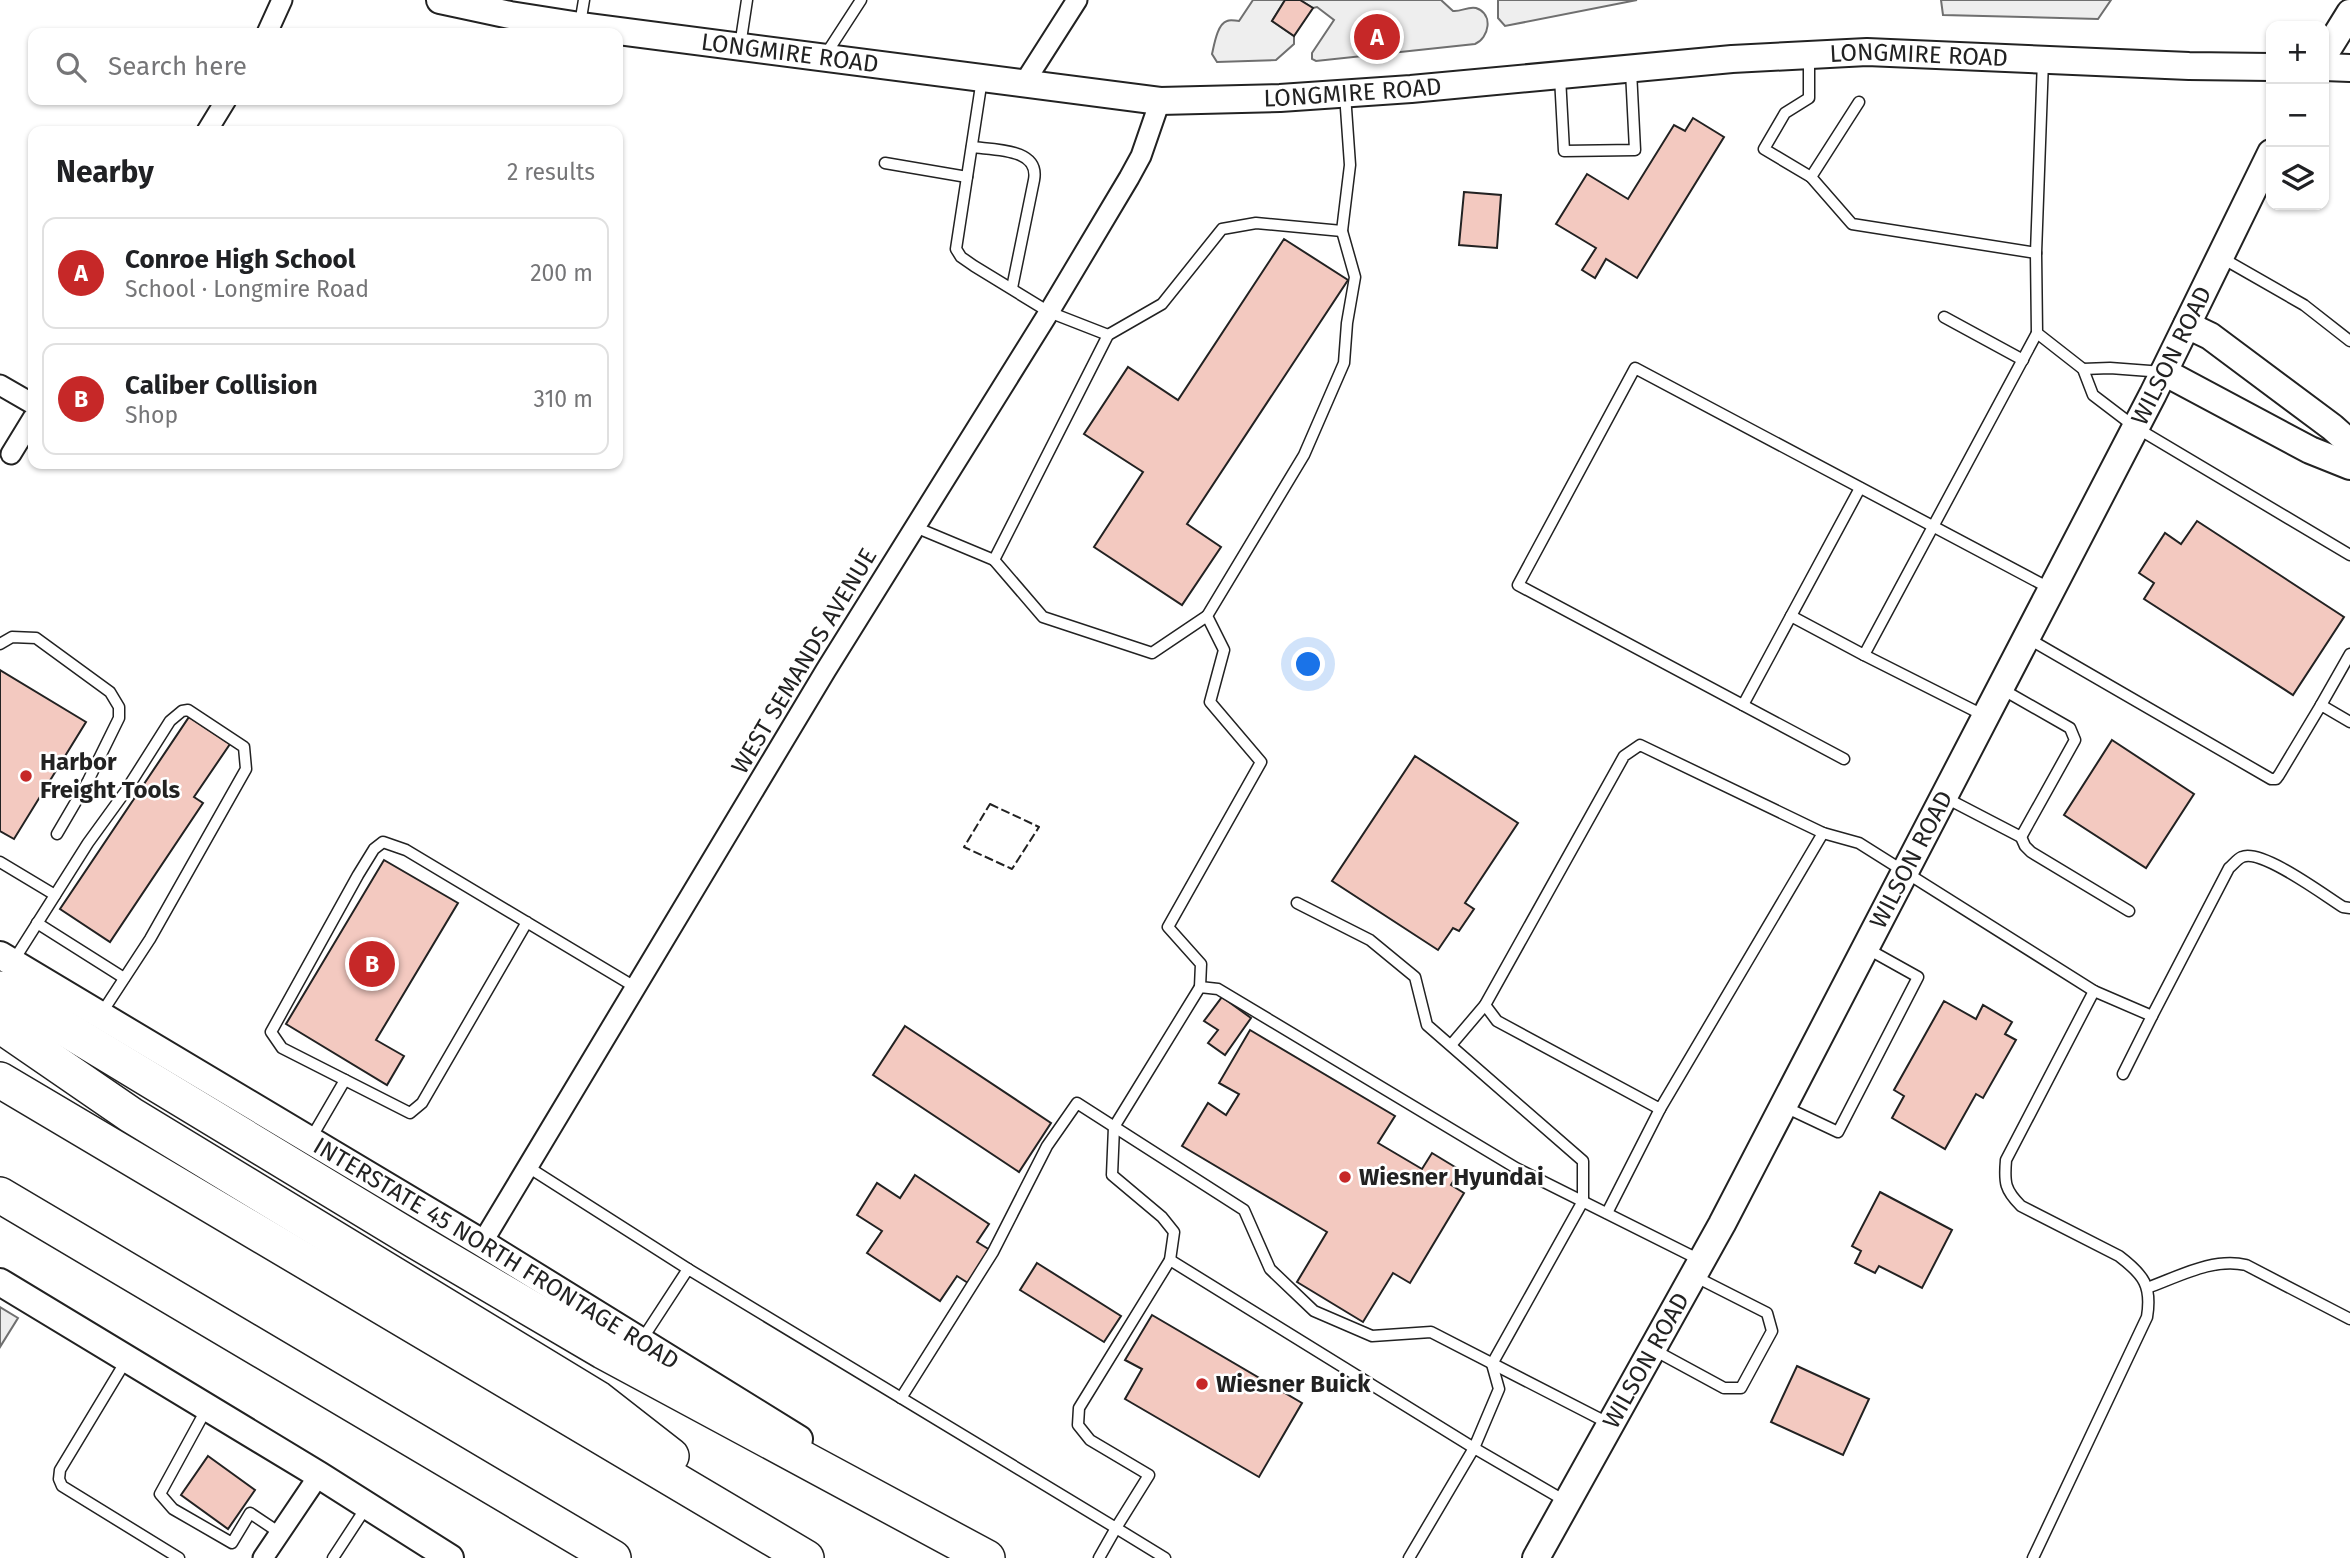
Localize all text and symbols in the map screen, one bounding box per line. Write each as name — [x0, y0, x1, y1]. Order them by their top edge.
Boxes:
pin: A — [1354, 11, 1400, 63]
map controls — [2266, 21, 2329, 210]
button: + — [2266, 21, 2329, 84]
search box — [28, 28, 623, 105]
street label: LONGMIRE ROAD — [699, 28, 880, 78]
street label: LONGMIRE ROAD — [1829, 38, 2009, 72]
icon: search — [52, 48, 90, 86]
text: Search here — [108, 51, 247, 82]
street label: LONGMIRE ROAD — [1263, 72, 1443, 112]
button: − — [2266, 84, 2329, 147]
button: layers — [2266, 147, 2329, 210]
text: Nearby — [56, 154, 154, 190]
text: 2 results — [507, 158, 595, 186]
text: Conroe High School — [125, 244, 356, 275]
text: A — [74, 259, 88, 287]
text: 200 m — [530, 259, 593, 287]
text: School · Longmire Road — [125, 275, 369, 303]
street label: WILSON ROAD — [2125, 282, 2217, 430]
text: Caliber Collision — [125, 370, 318, 401]
text: B — [74, 385, 88, 413]
text: 310 m — [533, 385, 593, 413]
text: Shop — [125, 401, 178, 429]
street label: WEST SEMANDS AVENUE — [726, 543, 882, 779]
your location — [1291, 647, 1325, 681]
place label: Harbor Freight Tools — [40, 748, 181, 804]
marker: Harbor Freight Tools — [18, 768, 34, 784]
street label: WILSON ROAD — [1864, 786, 1958, 933]
pin: B — [349, 938, 395, 990]
street label: INTERSTATE 45 NORTH FRONTAGE ROAD — [309, 1132, 684, 1375]
place label: Wiesner Hyundai — [1359, 1163, 1544, 1191]
marker: Wiesner Hyundai — [1337, 1169, 1353, 1185]
street label: WILSON ROAD — [1597, 1288, 1695, 1433]
place label: Wiesner Buick — [1216, 1370, 1371, 1398]
marker: Wiesner Buick — [1194, 1376, 1210, 1392]

